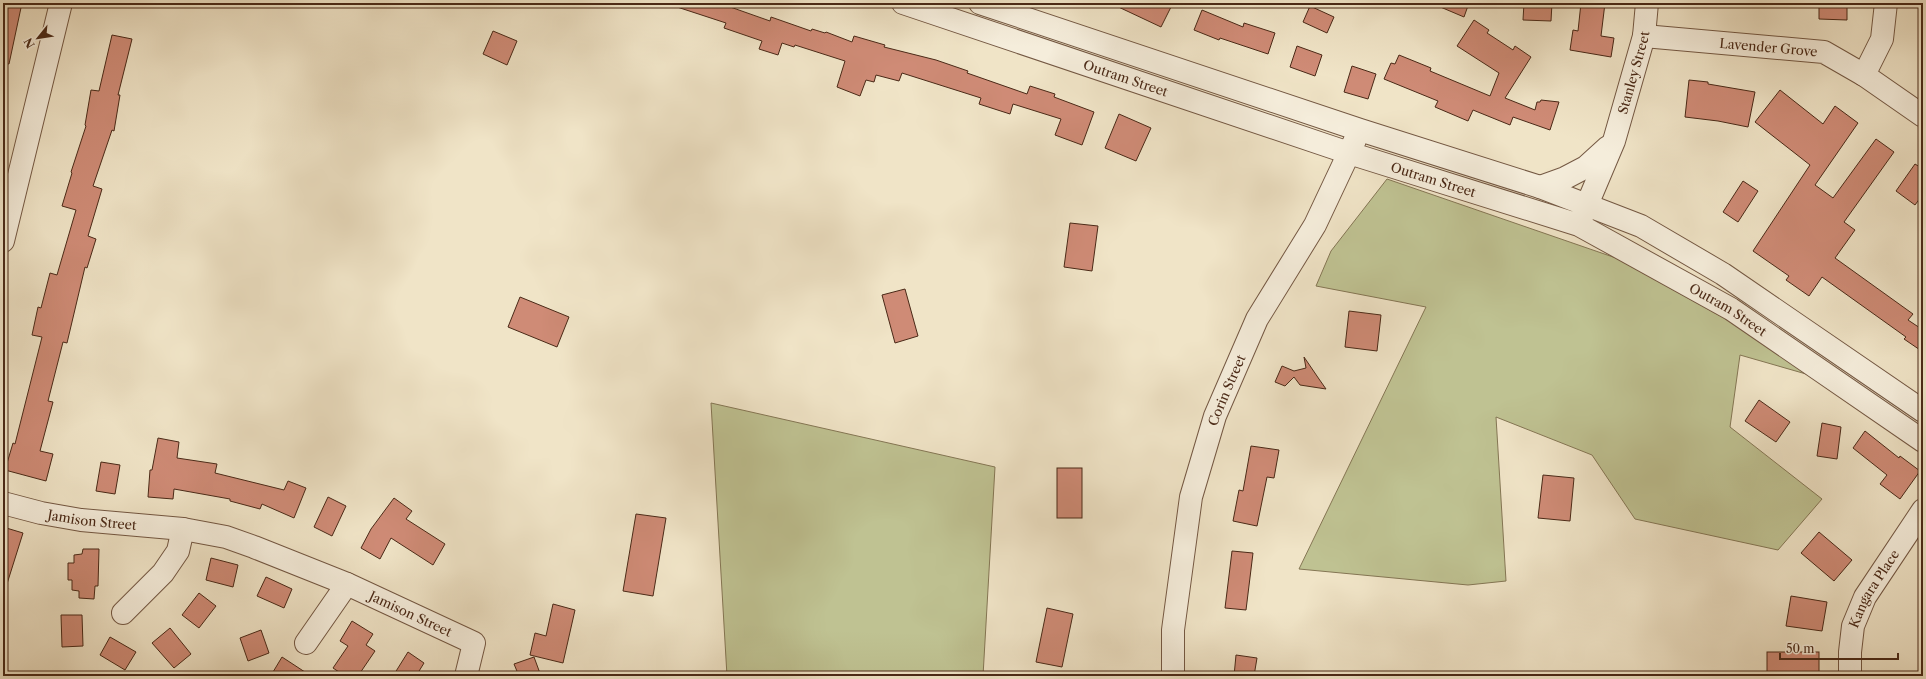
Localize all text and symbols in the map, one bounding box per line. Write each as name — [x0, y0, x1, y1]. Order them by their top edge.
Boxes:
north arrow — [18, 18, 58, 58]
street label: Stanley Street — [1614, 30, 1652, 116]
text: N — [21, 35, 38, 51]
street label: Lavender Grove — [1719, 35, 1818, 59]
street label: Outram Street — [1081, 56, 1170, 100]
street label: Outram Street — [1389, 159, 1478, 200]
street label: Outram Street — [1687, 280, 1770, 340]
street label: Corin Street — [1205, 352, 1249, 428]
street label: Jamison Street — [44, 506, 138, 533]
street label: Kangara Place — [1845, 547, 1902, 630]
street label: Jamison Street — [365, 587, 455, 640]
scale bar — [1780, 635, 1898, 661]
text: 50 m — [1786, 641, 1815, 656]

